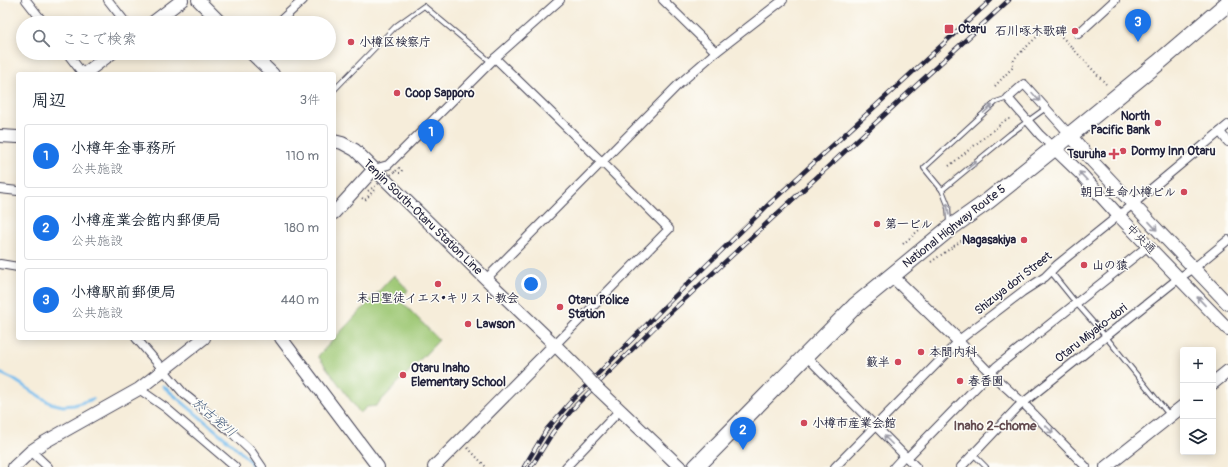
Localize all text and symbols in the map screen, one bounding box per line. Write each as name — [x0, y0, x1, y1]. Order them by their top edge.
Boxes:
pin: 3 — [1125, 9, 1151, 42]
search box — [16, 16, 336, 60]
place label: Otaru — [958, 22, 986, 37]
marker: Otaru — [943, 23, 955, 35]
place label: 石川啄木歌碑 — [995, 24, 1067, 39]
marker: 石川啄木歌碑 — [1070, 26, 1080, 36]
icon: search — [30, 27, 52, 49]
text: ここで検索 — [62, 30, 137, 49]
place label: 小樽区検察庁 — [359, 35, 431, 50]
marker: 小樽区検察庁 — [346, 37, 356, 47]
place label: Coop Sapporo — [405, 86, 475, 101]
marker: Coop Sapporo — [392, 88, 402, 98]
text: 周辺 — [32, 90, 66, 111]
text: 3件 — [300, 92, 320, 108]
one-way arrow — [1031, 92, 1041, 102]
one-way arrow — [983, 104, 993, 114]
place label: North Pacific Bank — [1091, 109, 1151, 138]
marker: North Pacific Bank — [1153, 118, 1163, 128]
pin: 1 — [418, 119, 444, 152]
text: 小樽年金事務所 — [71, 139, 176, 158]
place label: Dormy Inn Otaru — [1131, 144, 1216, 159]
marker: Dormy Inn Otaru — [1118, 146, 1128, 156]
place label: Tsuruha — [1066, 147, 1106, 162]
text: 1 — [43, 148, 49, 164]
text: 110 m — [286, 148, 319, 164]
marker: Tsuruha — [1109, 149, 1119, 159]
street label: Tenjin South-Otaru Station Line — [360, 156, 485, 278]
text: 公共施設 — [71, 161, 123, 177]
one-way arrow — [966, 161, 977, 170]
one-way arrow — [1078, 171, 1087, 181]
street label: National Highway Route 5 — [900, 181, 1009, 271]
place label: 朝日生命小樽ビル — [1080, 185, 1176, 200]
marker: 朝日生命小樽ビル — [1179, 187, 1189, 197]
one-way arrow — [944, 202, 952, 215]
text: 小樽産業会館内郵便局 — [71, 211, 221, 230]
place label: 第一ビル — [885, 217, 933, 232]
marker: 第一ビル — [872, 219, 882, 229]
text: 2 — [42, 220, 50, 236]
text: 180 m — [284, 220, 319, 236]
one-way arrow — [1148, 220, 1157, 230]
street label: 中央通 — [1123, 221, 1159, 257]
text: 公共施設 — [71, 233, 123, 249]
place label: Nagasakiya — [962, 233, 1016, 248]
marker: Nagasakiya — [1019, 235, 1029, 245]
street label: Shizuya dori Street — [972, 248, 1055, 318]
place label: 山の猿 — [1092, 258, 1128, 273]
marker: 山の猿 — [1079, 260, 1089, 270]
your location — [521, 274, 541, 294]
marker: 末日聖徒イエス•キリスト教会 — [433, 279, 443, 289]
text: 小樽駅前郵便局 — [71, 283, 176, 302]
place label: 末日聖徒イエス•キリスト教会 — [357, 291, 519, 306]
text: 3 — [42, 292, 50, 308]
text: 440 m — [281, 292, 319, 308]
place label: Otaru Police Station — [568, 293, 630, 322]
one-way arrow — [1196, 296, 1206, 306]
street label: Otaru Miyako-dori — [1052, 301, 1130, 366]
marker: Otaru Police Station — [555, 302, 565, 312]
text: 公共施設 — [71, 305, 123, 321]
place label: Lawson — [476, 317, 515, 332]
marker: Lawson — [463, 319, 473, 329]
place label: 本間内科 — [929, 345, 977, 360]
marker: 本間内科 — [916, 347, 926, 357]
map controls — [1180, 347, 1216, 455]
button: + — [1180, 347, 1216, 383]
place label: 籔半 — [866, 355, 890, 370]
marker: 籔半 — [893, 357, 903, 367]
place label: Otaru Inaho Elementary School — [411, 361, 506, 390]
marker: Otaru Inaho Elementary School — [398, 370, 408, 380]
place label: 春香園 — [968, 374, 1004, 389]
marker: 春香園 — [955, 376, 965, 386]
button: − — [1180, 383, 1216, 419]
water label: 於古発川 — [189, 395, 239, 441]
place label: 小樽市産業会館 — [812, 416, 896, 431]
pin: 2 — [730, 417, 756, 450]
marker: 小樽市産業会館 — [799, 418, 809, 428]
district label: Inaho 2-chome — [953, 418, 1037, 434]
button: layers — [1180, 419, 1216, 455]
one-way arrow — [1044, 424, 1053, 434]
one-way arrow — [883, 435, 893, 445]

